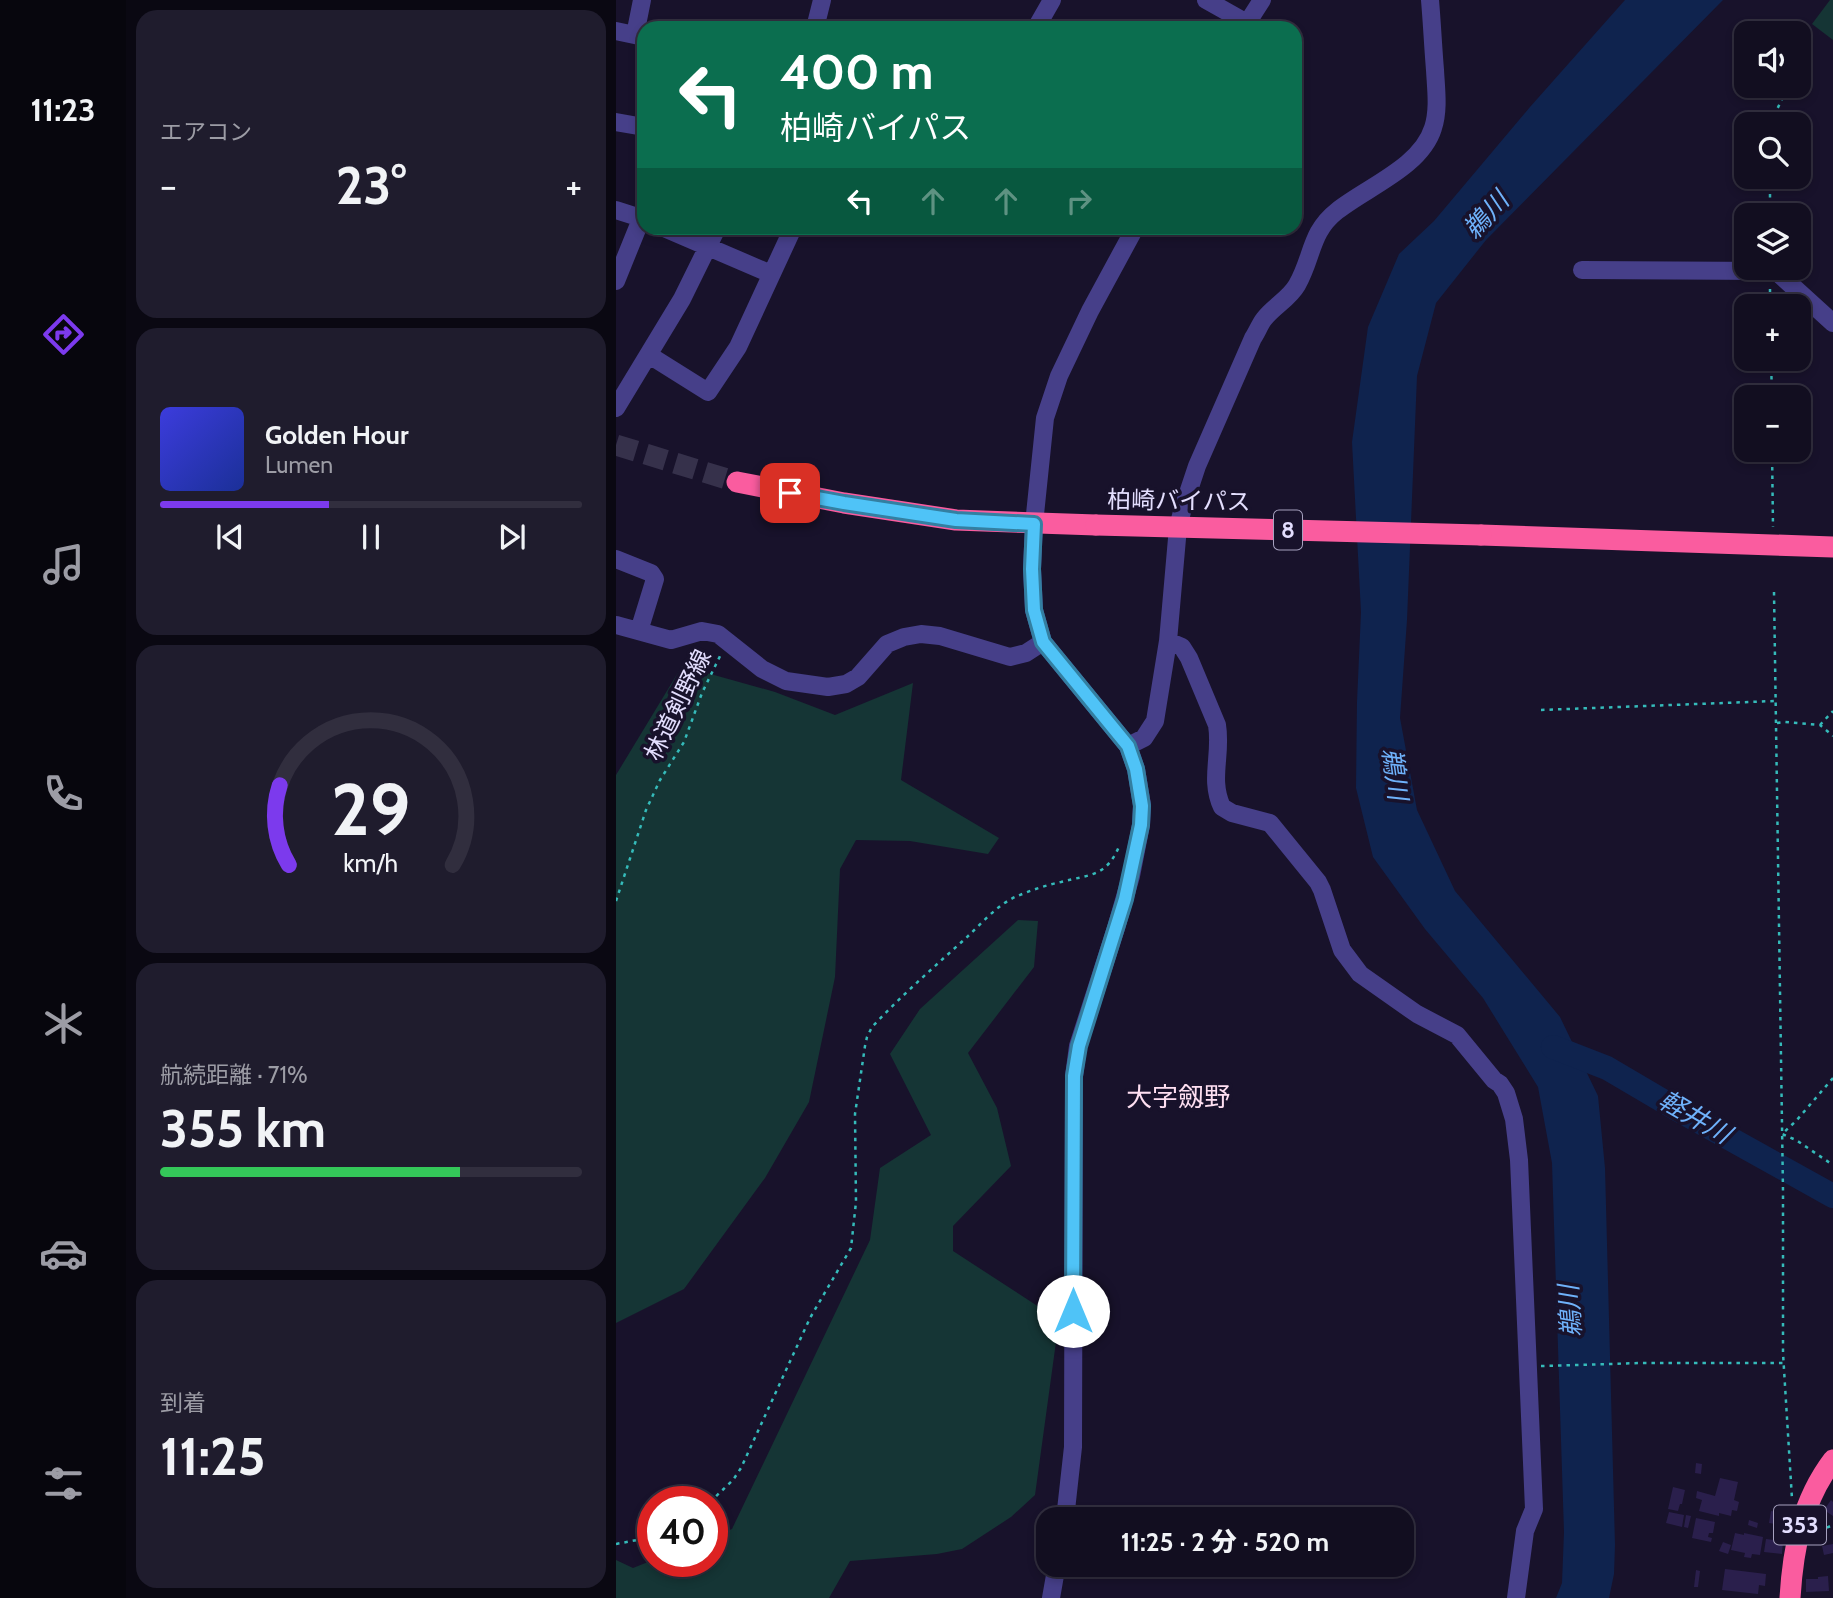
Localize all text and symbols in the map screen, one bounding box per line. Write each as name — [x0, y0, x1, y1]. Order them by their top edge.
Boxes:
map controls — [1734, 21, 1811, 462]
button: sound — [1734, 21, 1811, 98]
text: 400 m — [780, 42, 933, 101]
icon: left — [665, 49, 756, 140]
text: 11:23 — [31, 90, 95, 129]
text: 柏崎バイパス — [780, 108, 971, 147]
button: search — [1734, 112, 1811, 189]
text: エアコン — [160, 118, 252, 146]
text: 23° — [336, 154, 406, 217]
text: − — [160, 162, 177, 209]
text: + — [565, 162, 582, 209]
icon: left — [841, 182, 879, 220]
icon: ahead — [914, 182, 952, 220]
icon: ahead — [987, 182, 1025, 220]
icon: right — [1060, 182, 1098, 220]
water label: 鵜川 — [1457, 183, 1517, 245]
button: layers — [1734, 203, 1811, 280]
button: + — [1734, 294, 1811, 371]
icon: directions — [39, 310, 88, 359]
button: − — [1734, 385, 1811, 462]
text: Golden Hour — [265, 419, 408, 451]
text: Lumen — [265, 451, 333, 479]
pin — [760, 463, 820, 523]
icon: arrive — [771, 474, 809, 512]
street label: 柏崎バイパス — [1107, 485, 1251, 516]
road number: 8 — [1274, 510, 1302, 550]
icon: previous — [211, 518, 249, 556]
icon: pause — [352, 518, 390, 556]
icon: next — [493, 518, 531, 556]
icon: music — [39, 540, 88, 589]
street label: 林道剣野線 — [638, 644, 717, 765]
water label: 鵜川 — [1376, 746, 1415, 805]
text: 29 — [331, 765, 411, 853]
icon: phone — [39, 769, 88, 818]
text: km/h — [344, 848, 398, 878]
icon: climate — [39, 999, 88, 1048]
text: 航続距離 · 71% — [160, 1061, 308, 1089]
district label: 大字劔野 — [1126, 1081, 1230, 1113]
water label: 軽井川 — [1653, 1084, 1739, 1152]
text: 355 km — [160, 1097, 326, 1160]
icon: car — [39, 1229, 88, 1278]
position arrow — [1036, 1274, 1110, 1348]
water label: 鵜川 — [1552, 1281, 1588, 1338]
text: 到着 — [160, 1389, 206, 1417]
text: 11:25 — [160, 1425, 265, 1488]
icon: filters — [39, 1459, 88, 1508]
speed limit sign: 40 — [637, 1486, 728, 1577]
road number: 353 — [1774, 1506, 1826, 1544]
text: 11:25 · 2 分 · 520 m — [1121, 1526, 1329, 1558]

